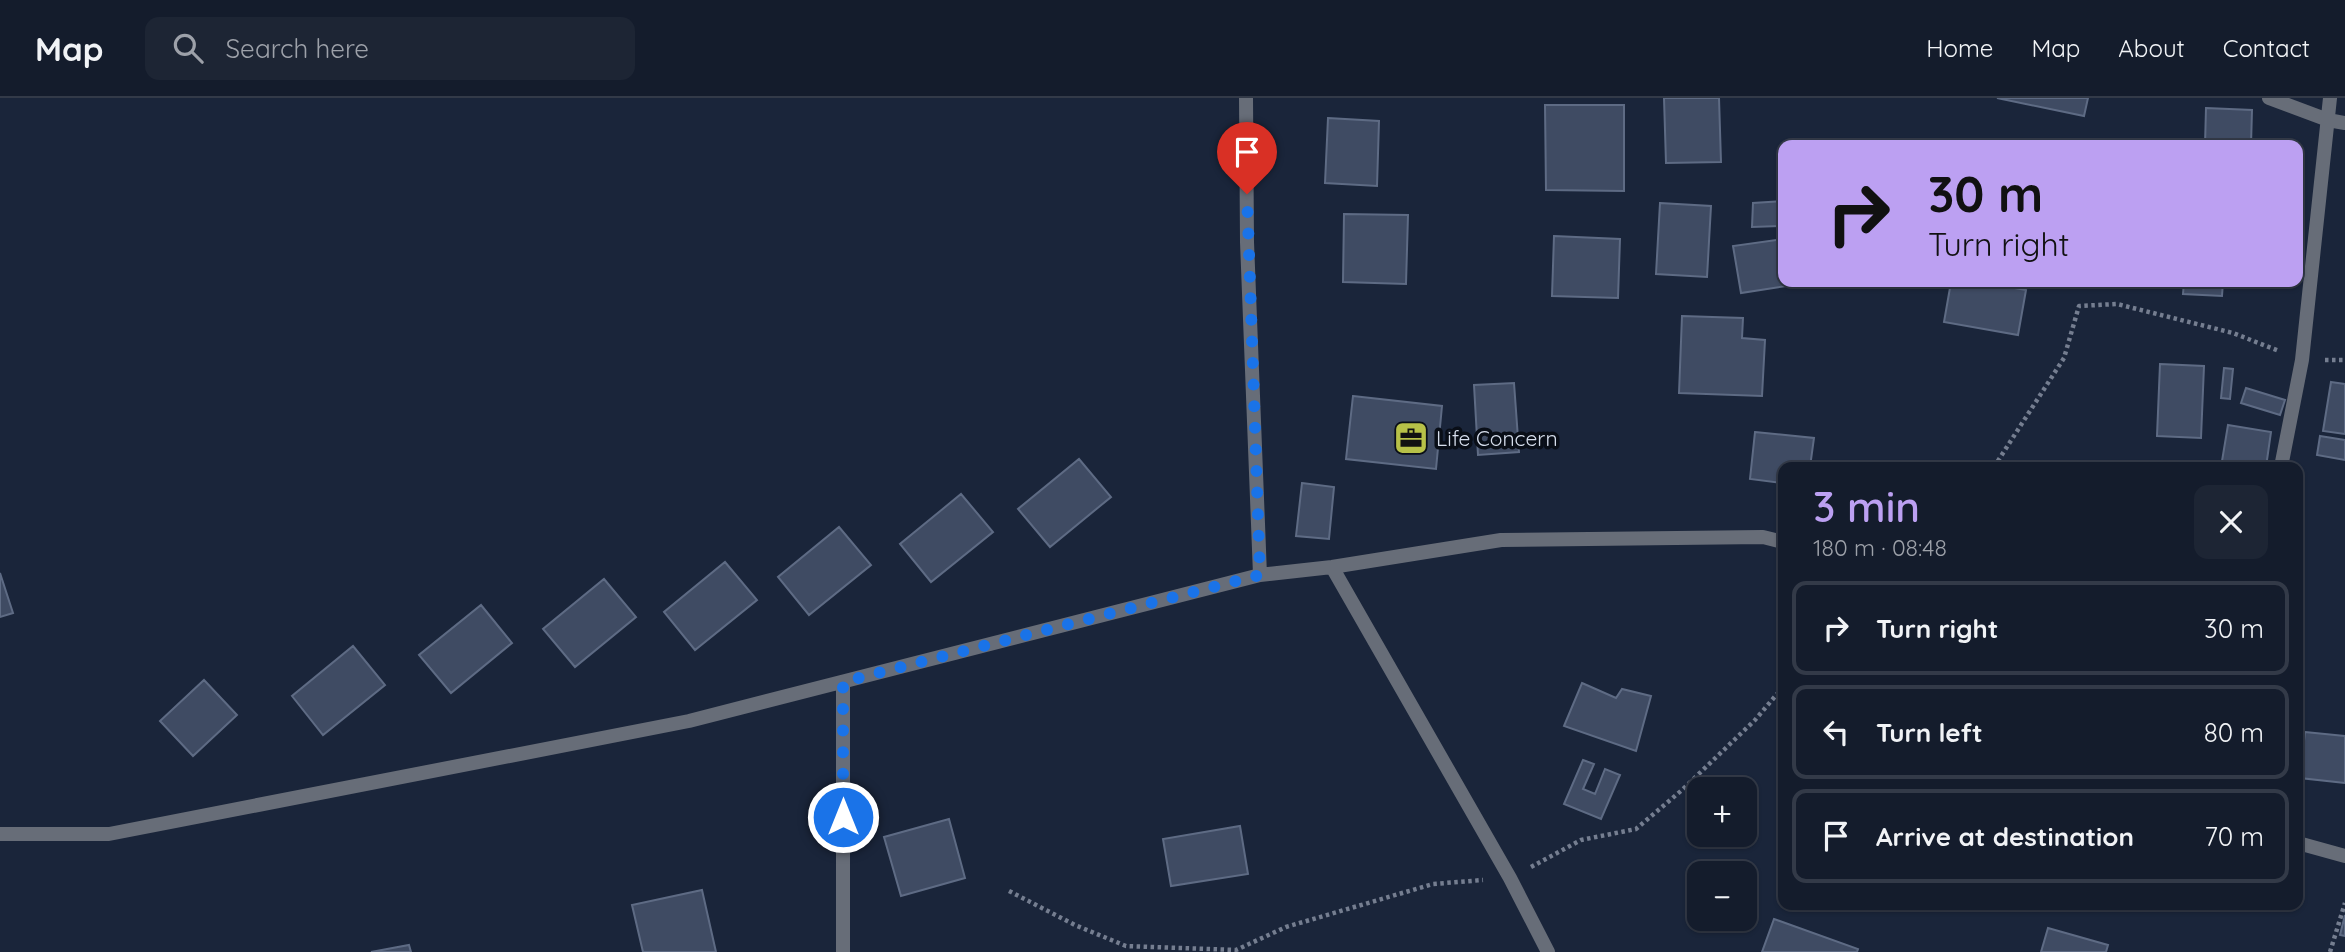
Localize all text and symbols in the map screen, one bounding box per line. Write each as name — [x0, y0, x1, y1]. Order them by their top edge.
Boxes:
search box — [145, 17, 635, 80]
text: Map — [35, 28, 103, 69]
icon: search — [169, 29, 207, 67]
text: Search here — [225, 32, 369, 65]
text: Home — [1926, 33, 1993, 63]
text: Map — [2031, 33, 2080, 63]
text: About — [2118, 33, 2185, 63]
text: Contact — [2223, 33, 2310, 63]
pin — [1217, 122, 1277, 194]
icon: arrive — [1228, 133, 1266, 171]
text: 30 m — [1928, 163, 2043, 224]
icon: right — [1813, 168, 1904, 259]
text: Turn right — [1928, 224, 2069, 264]
office icon: Life Concern — [1392, 419, 1430, 457]
place label: Life Concern — [1436, 425, 1558, 451]
text: 3 min — [1813, 480, 1920, 533]
button: close — [2194, 485, 2268, 559]
text: 180 m · 08:48 — [1813, 533, 1947, 562]
icon: right — [1817, 609, 1855, 647]
text: Turn right — [1876, 612, 1998, 645]
text: 30 m — [2204, 612, 2264, 645]
icon: left — [1817, 713, 1855, 751]
text: Turn left — [1876, 716, 1983, 749]
text: 80 m — [2204, 716, 2264, 749]
map controls — [1687, 777, 1757, 931]
button: + — [1687, 777, 1757, 847]
position arrow — [806, 780, 880, 854]
icon: arrive — [1817, 817, 1855, 855]
text: Arrive at destination — [1876, 820, 2134, 853]
text: 70 m — [2204, 820, 2264, 853]
button: − — [1687, 861, 1757, 931]

